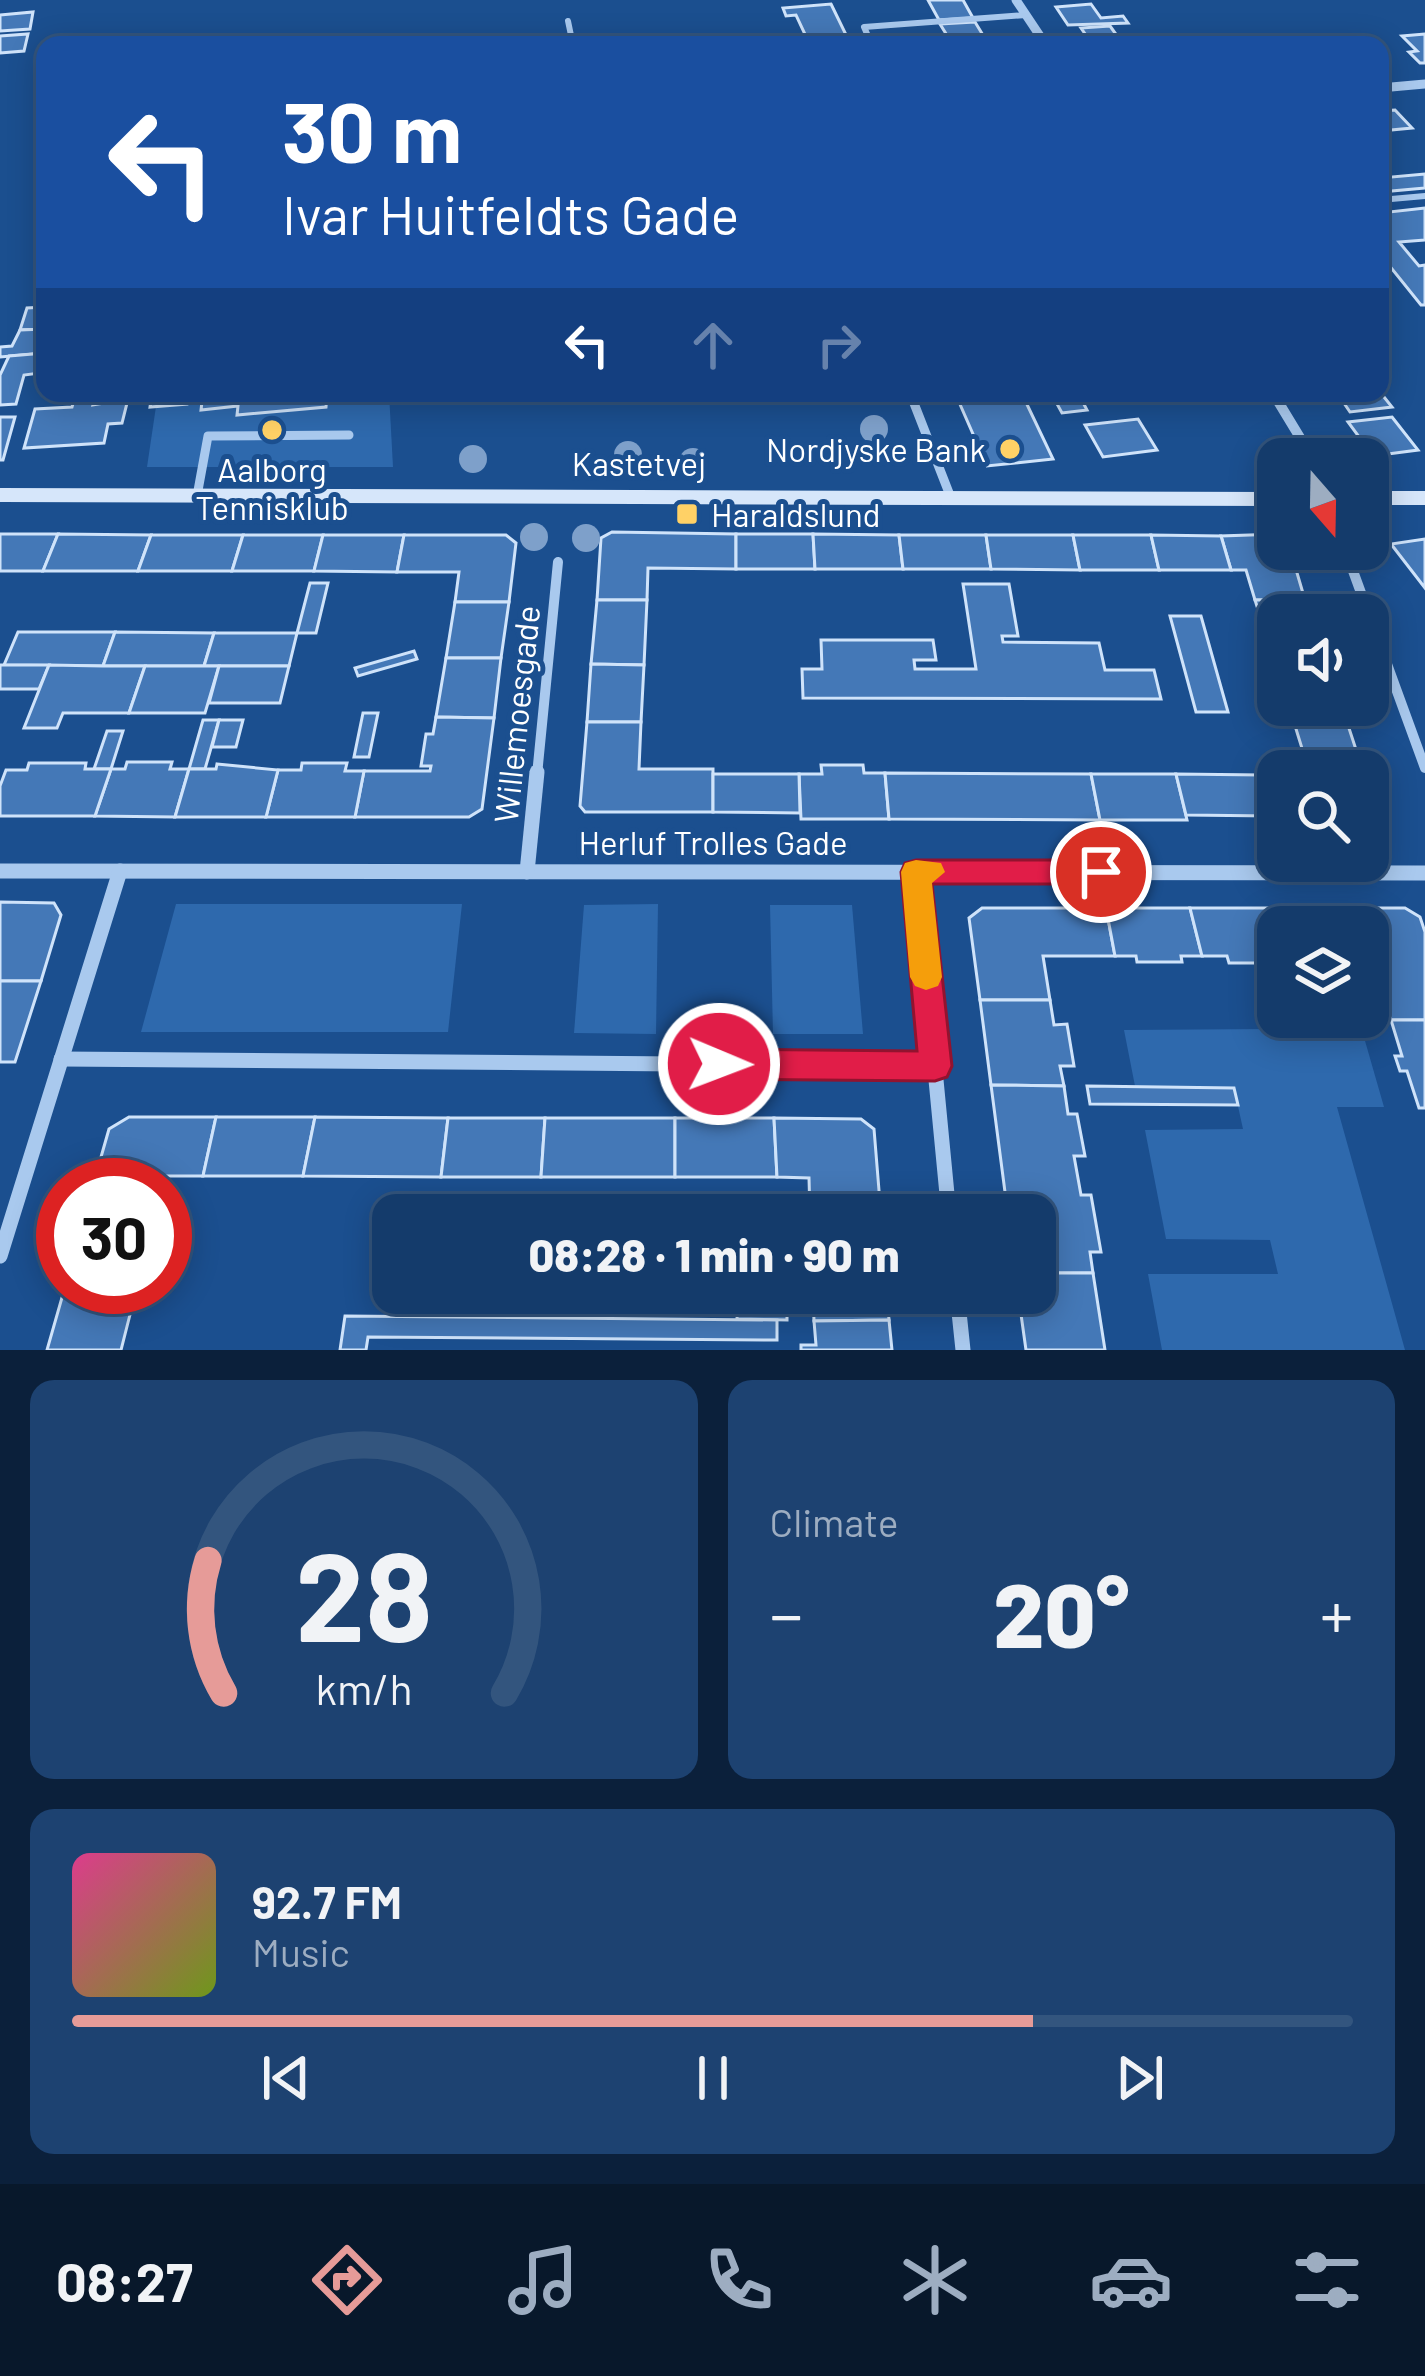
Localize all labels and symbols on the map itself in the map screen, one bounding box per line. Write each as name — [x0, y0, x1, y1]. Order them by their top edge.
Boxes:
marker: Aalborg Tennisklub — [259, 417, 285, 443]
place label: Nordjyske Bank — [766, 429, 986, 469]
marker: Nordjyske Bank — [997, 436, 1023, 462]
north arrow — [1257, 438, 1389, 570]
street label: Kastetvej — [572, 443, 706, 483]
place label: Aalborg Tennisklub — [195, 449, 349, 527]
place label: Haraldslund — [711, 494, 881, 534]
marker: Haraldslund — [674, 501, 700, 527]
street label: Willemoesgade — [485, 603, 547, 825]
pin — [1050, 821, 1152, 923]
street label: Herluf Trolles Gade — [578, 822, 848, 862]
position arrow — [656, 1001, 782, 1127]
speed limit sign: 30 — [36, 1158, 192, 1314]

